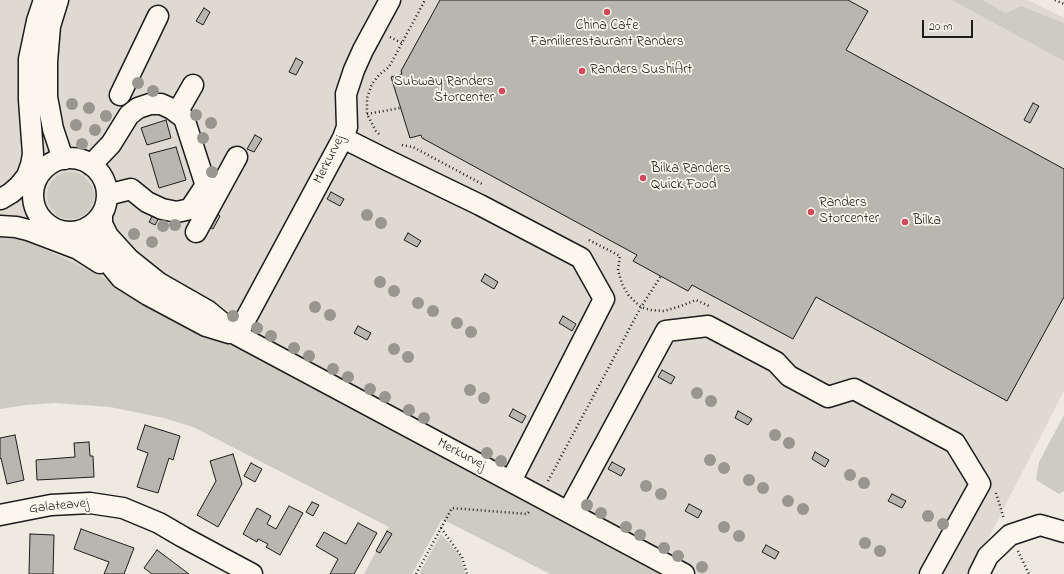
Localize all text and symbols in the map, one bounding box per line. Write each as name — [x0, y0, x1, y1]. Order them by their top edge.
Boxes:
marker: China Cafe Familierestaurant Randers — [602, 7, 612, 17]
scale bar — [924, 12, 975, 38]
text: 20 m — [929, 18, 952, 36]
place label: China Cafe Familierestaurant Randers — [530, 19, 684, 52]
place label: Randers SushiArt — [590, 63, 692, 79]
marker: Randers SushiArt — [577, 66, 587, 76]
place label: Subway Randers Storcenter — [394, 75, 494, 108]
marker: Subway Randers Storcenter — [497, 86, 507, 96]
street label: Merkurvej — [311, 133, 349, 187]
place label: Bilka Randers Quick Food — [651, 162, 730, 194]
marker: Bilka Randers Quick Food — [638, 173, 648, 183]
place label: Randers Storcenter — [819, 196, 879, 228]
marker: Randers Storcenter — [806, 207, 816, 217]
place label: Bilka — [913, 214, 941, 230]
marker: Bilka — [900, 217, 910, 227]
street label: Merkurvej — [434, 435, 488, 475]
street label: Galateavej — [28, 496, 90, 518]

